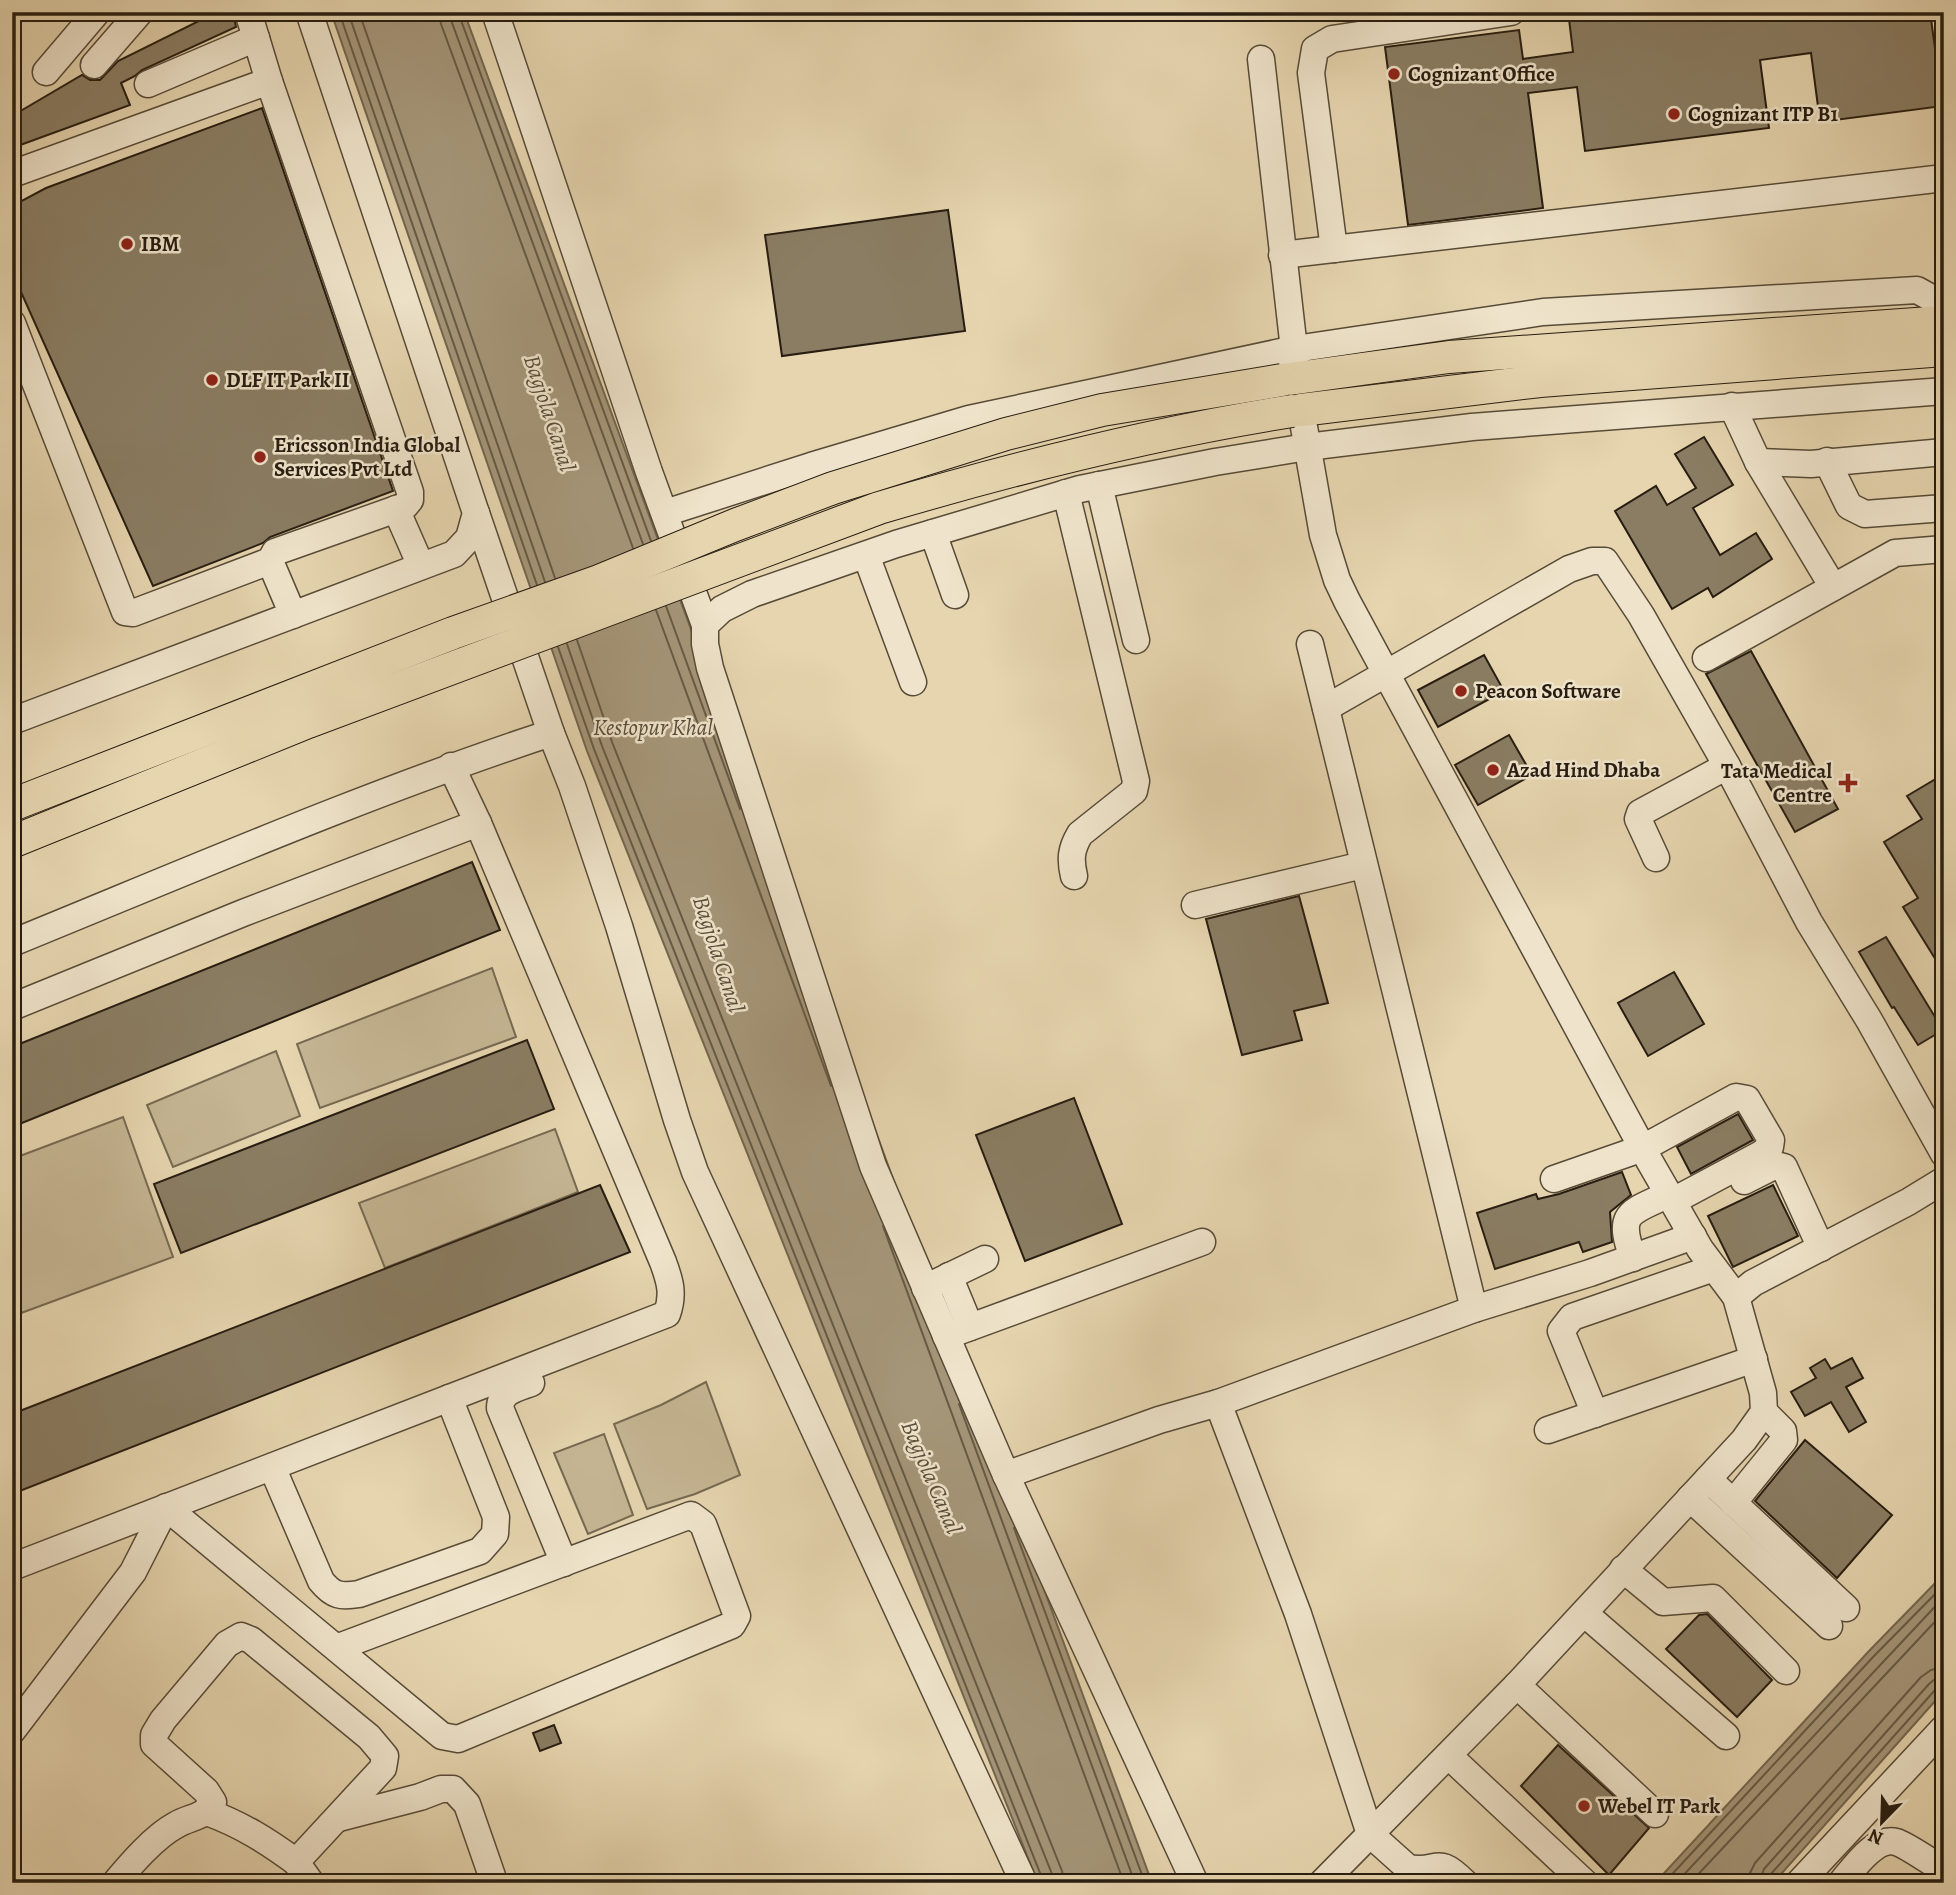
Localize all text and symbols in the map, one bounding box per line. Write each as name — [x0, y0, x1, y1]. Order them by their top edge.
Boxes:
place label: Cognizant Office — [1408, 60, 1555, 88]
marker: Cognizant Office — [1386, 66, 1402, 82]
place label: Cognizant ITP B1 — [1688, 100, 1839, 128]
marker: Cognizant ITP B1 — [1666, 106, 1682, 122]
place label: IBM — [141, 230, 180, 258]
marker: IBM — [119, 236, 135, 252]
water label: Bagjola Canal — [516, 351, 583, 476]
place label: DLF IT Park II — [226, 366, 349, 394]
marker: DLF IT Park II — [204, 372, 220, 388]
place label: Ericsson India Global Services Pvt Ltd — [274, 431, 461, 483]
marker: Ericsson India Global Services Pvt Ltd — [252, 449, 268, 465]
place label: Peacon Software — [1475, 677, 1621, 705]
marker: Peacon Software — [1453, 683, 1469, 699]
water label: Kestopur Khal — [593, 712, 713, 743]
place label: Azad Hind Dhaba — [1506, 756, 1661, 784]
place label: Tata Medical Centre — [1721, 757, 1832, 809]
marker: Azad Hind Dhaba — [1485, 762, 1501, 778]
marker: Tata Medical Centre — [1838, 773, 1858, 793]
water label: Bagjola Canal — [685, 892, 752, 1017]
water label: Bagjola Canal — [894, 1416, 969, 1539]
north arrow — [1848, 1786, 1918, 1856]
place label: Webel IT Park — [1597, 1792, 1720, 1820]
marker: Webel IT Park — [1576, 1798, 1592, 1814]
text: N — [1864, 1822, 1887, 1851]

